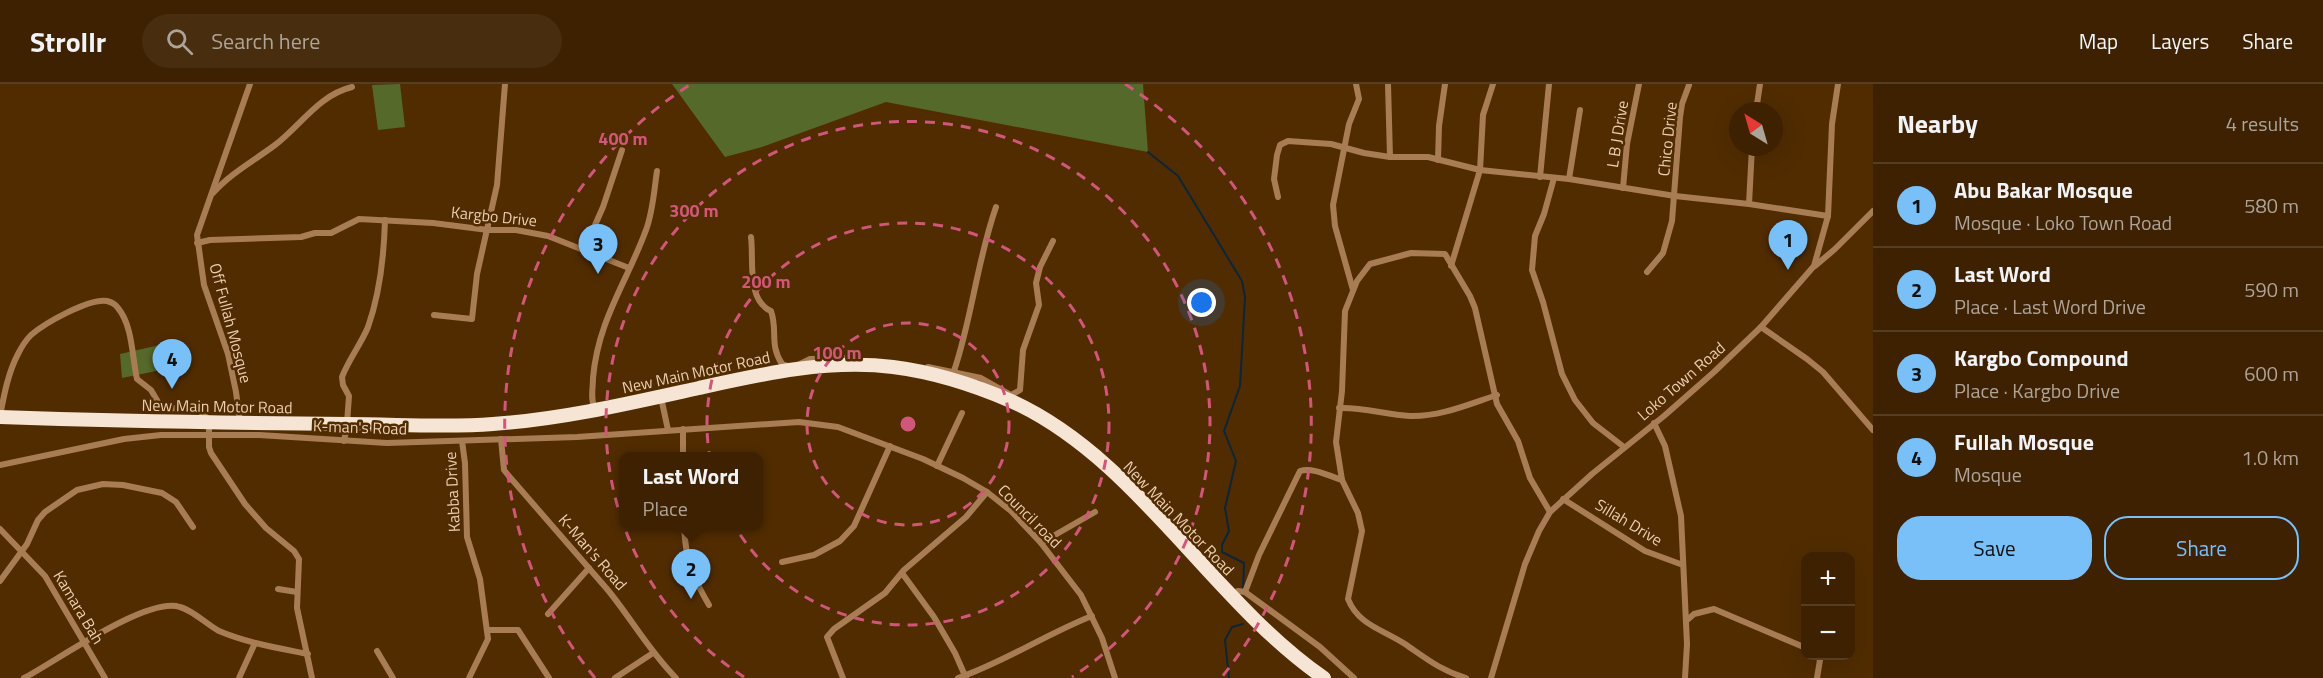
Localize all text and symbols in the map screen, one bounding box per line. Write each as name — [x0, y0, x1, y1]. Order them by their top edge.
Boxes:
search box — [142, 14, 562, 68]
text: Strollr — [30, 20, 106, 63]
text: Search here — [211, 24, 320, 58]
icon: search — [163, 25, 196, 58]
text: Map — [2079, 25, 2118, 57]
text: Layers — [2151, 25, 2209, 57]
text: Share — [2242, 25, 2293, 57]
street label: L B J Drive — [1600, 99, 1634, 169]
street label: Chico Drive — [1651, 101, 1683, 177]
north arrow — [1729, 102, 1783, 156]
text: Nearby — [1897, 104, 1978, 143]
text: 4 results — [2226, 108, 2299, 139]
text: 400 m — [598, 125, 648, 152]
text: Abu Bakar Mosque — [1954, 173, 2133, 207]
text: 1 — [1911, 190, 1922, 221]
text: 580 m — [2244, 190, 2299, 221]
text: 300 m — [669, 197, 719, 224]
street label: Kargbo Drive — [450, 200, 538, 232]
text: Mosque · Loko Town Road — [1954, 207, 2172, 238]
pin: 1 — [1768, 220, 1808, 270]
pin: 3 — [578, 224, 618, 274]
text: Last Word — [1954, 257, 2051, 291]
street label: Off Fullah Mosque — [203, 260, 259, 386]
text: 200 m — [741, 268, 791, 295]
text: 2 — [1911, 274, 1922, 305]
text: 590 m — [2244, 274, 2299, 305]
your location — [1187, 288, 1216, 317]
text: Place · Last Word Drive — [1954, 291, 2146, 322]
street label: Loko Town Road — [1632, 336, 1730, 426]
text: 100 m — [812, 339, 862, 366]
pin: 4 — [152, 340, 192, 389]
text: Kargbo Compound — [1954, 341, 2129, 375]
street label: New Main Motor Road — [620, 345, 772, 399]
text: 3 — [1911, 358, 1922, 389]
text: 600 m — [2244, 358, 2299, 389]
text: Place · Kargbo Drive — [1954, 375, 2120, 406]
street label: New Main Motor Road — [141, 393, 293, 419]
street label: K-man's Road — [313, 413, 407, 441]
centre of rings — [898, 414, 918, 434]
text: Fullah Mosque — [1954, 425, 2094, 459]
text: 4 — [1911, 442, 1922, 473]
text: 1.0 km — [2242, 442, 2299, 473]
street label: Kabba Drive — [438, 451, 466, 533]
popup — [619, 452, 763, 530]
street label: New Main Motor Road — [1118, 455, 1240, 581]
text: Last Word — [643, 459, 739, 493]
text: Mosque — [1954, 459, 2022, 490]
street label: Council road — [992, 478, 1068, 554]
street label: Sillah Drive — [1591, 492, 1667, 552]
text: Place — [643, 493, 688, 524]
street label: K-Man's Road — [553, 509, 633, 595]
button: Save — [1897, 516, 2092, 580]
button: Share — [2104, 516, 2299, 580]
pin: 2 — [672, 550, 710, 599]
map controls — [1801, 552, 1855, 660]
button: + — [1801, 552, 1855, 606]
street label: Kamara Bah — [48, 566, 110, 648]
button: − — [1801, 606, 1855, 660]

